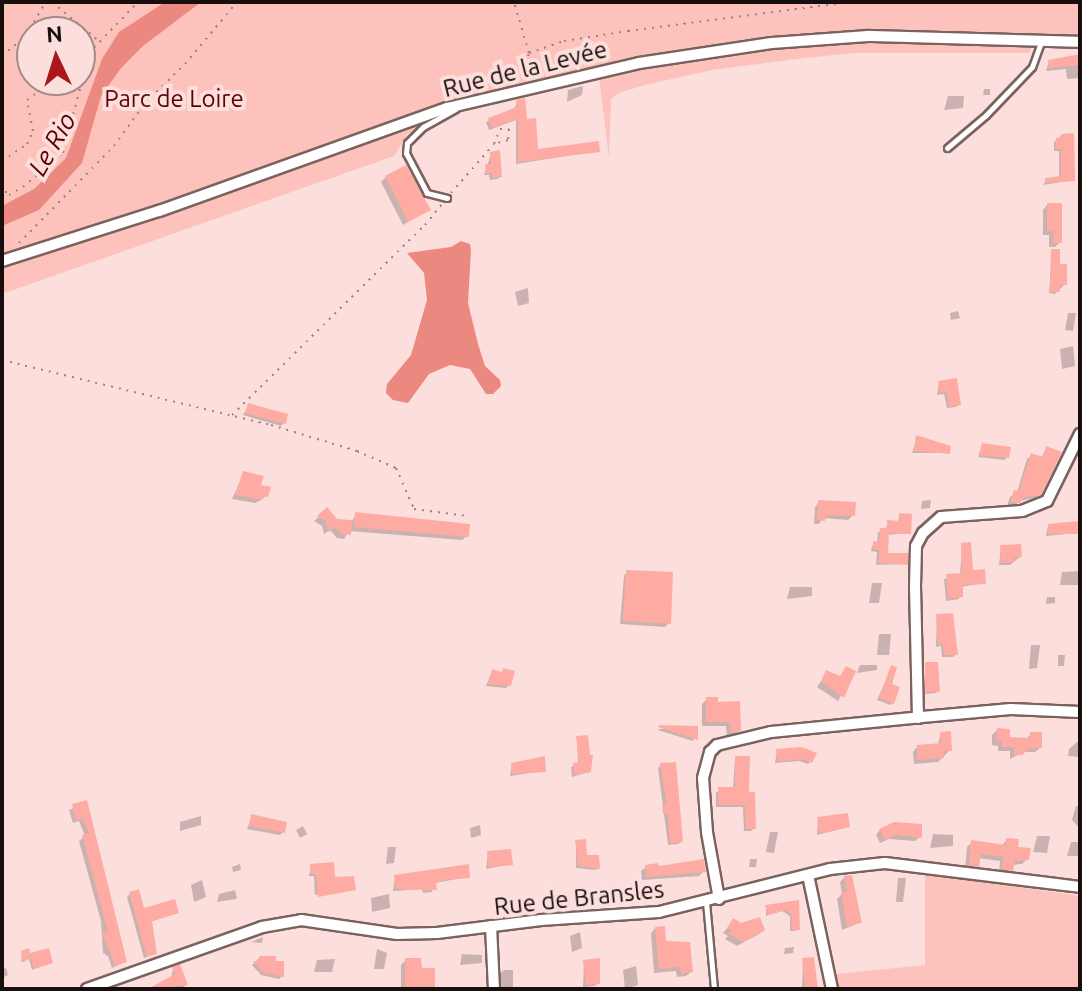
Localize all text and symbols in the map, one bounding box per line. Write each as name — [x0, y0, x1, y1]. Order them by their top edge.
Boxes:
north arrow — [16, 16, 96, 96]
text: N — [45, 21, 63, 47]
street label: Rue de la Levée — [440, 35, 610, 103]
park label: Parc de Loire — [104, 85, 244, 113]
water label: Le Rio — [22, 107, 82, 181]
street label: Rue de Bransles — [493, 875, 665, 921]

